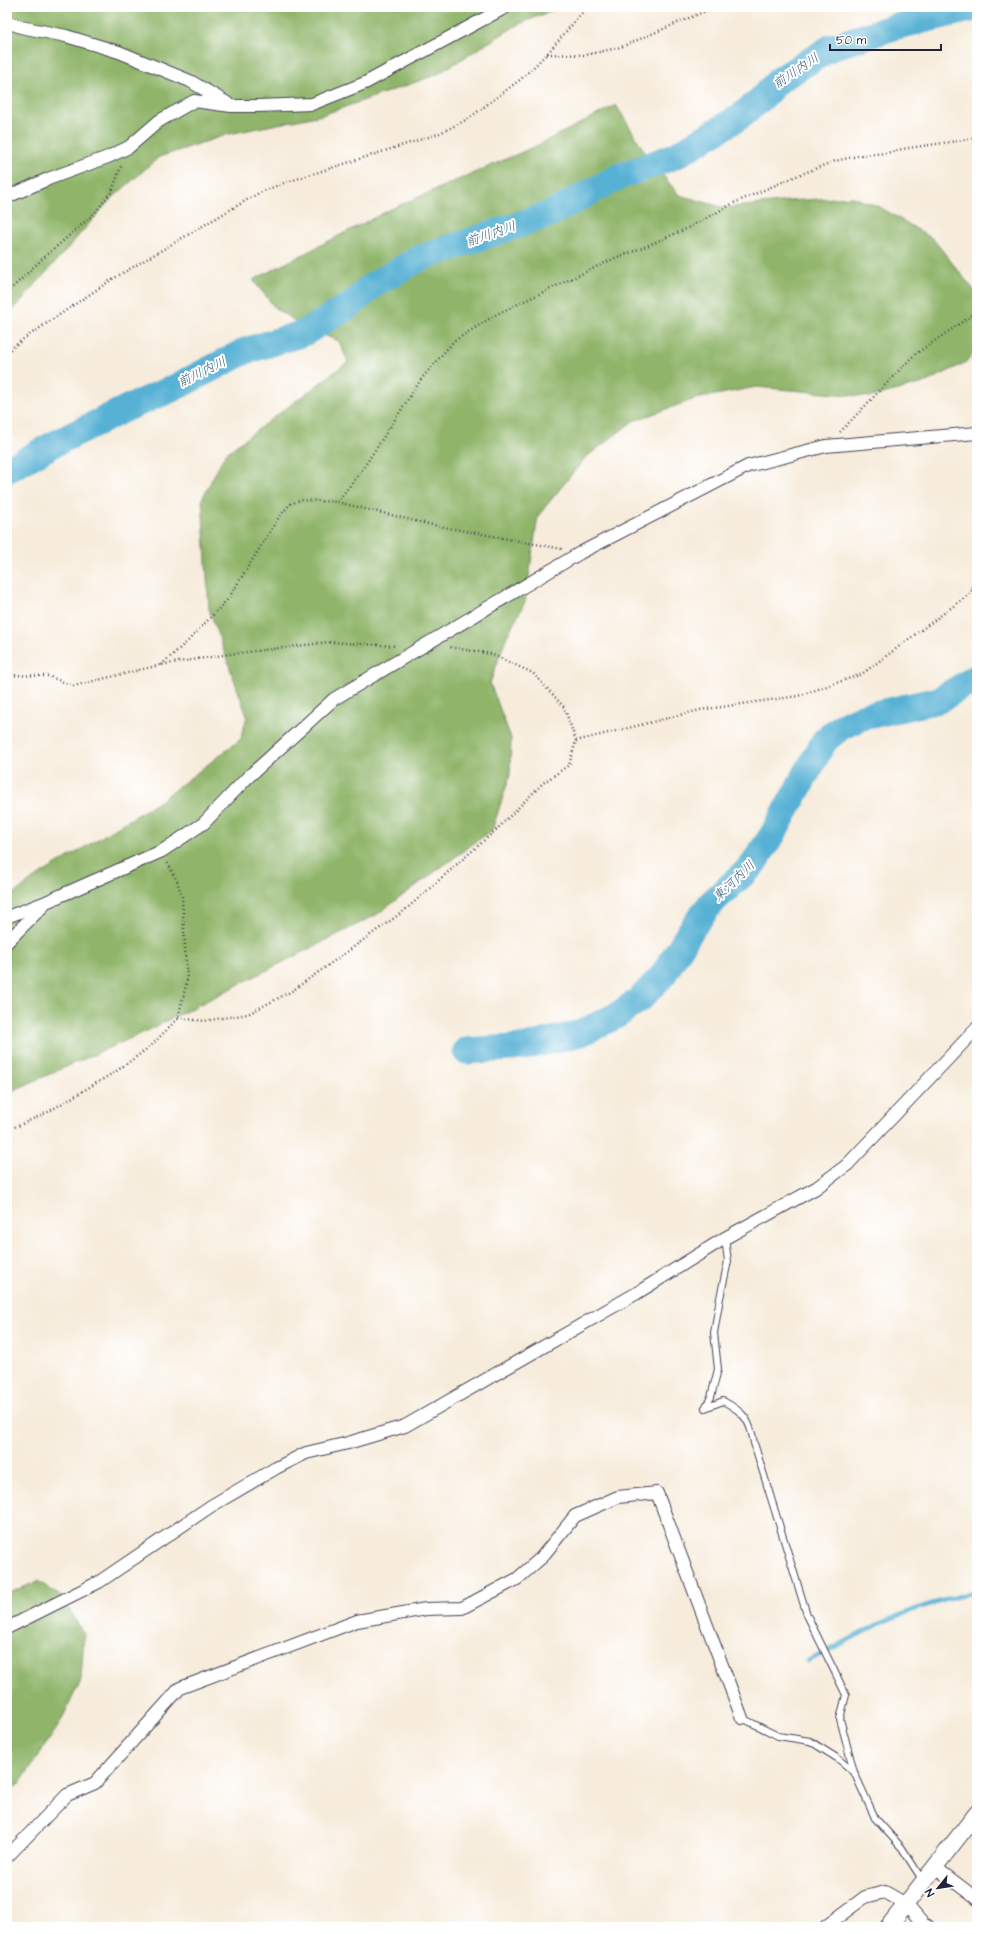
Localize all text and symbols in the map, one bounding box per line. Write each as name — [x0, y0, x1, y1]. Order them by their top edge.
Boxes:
scale bar — [830, 26, 941, 52]
text: 50 m — [836, 32, 867, 49]
water label: 前川内川 — [769, 49, 823, 93]
water label: 前川内川 — [463, 217, 519, 251]
water label: 前川内川 — [175, 353, 229, 391]
water label: 東河内川 — [709, 856, 759, 906]
north arrow — [918, 1868, 958, 1908]
text: N — [922, 1886, 938, 1899]

